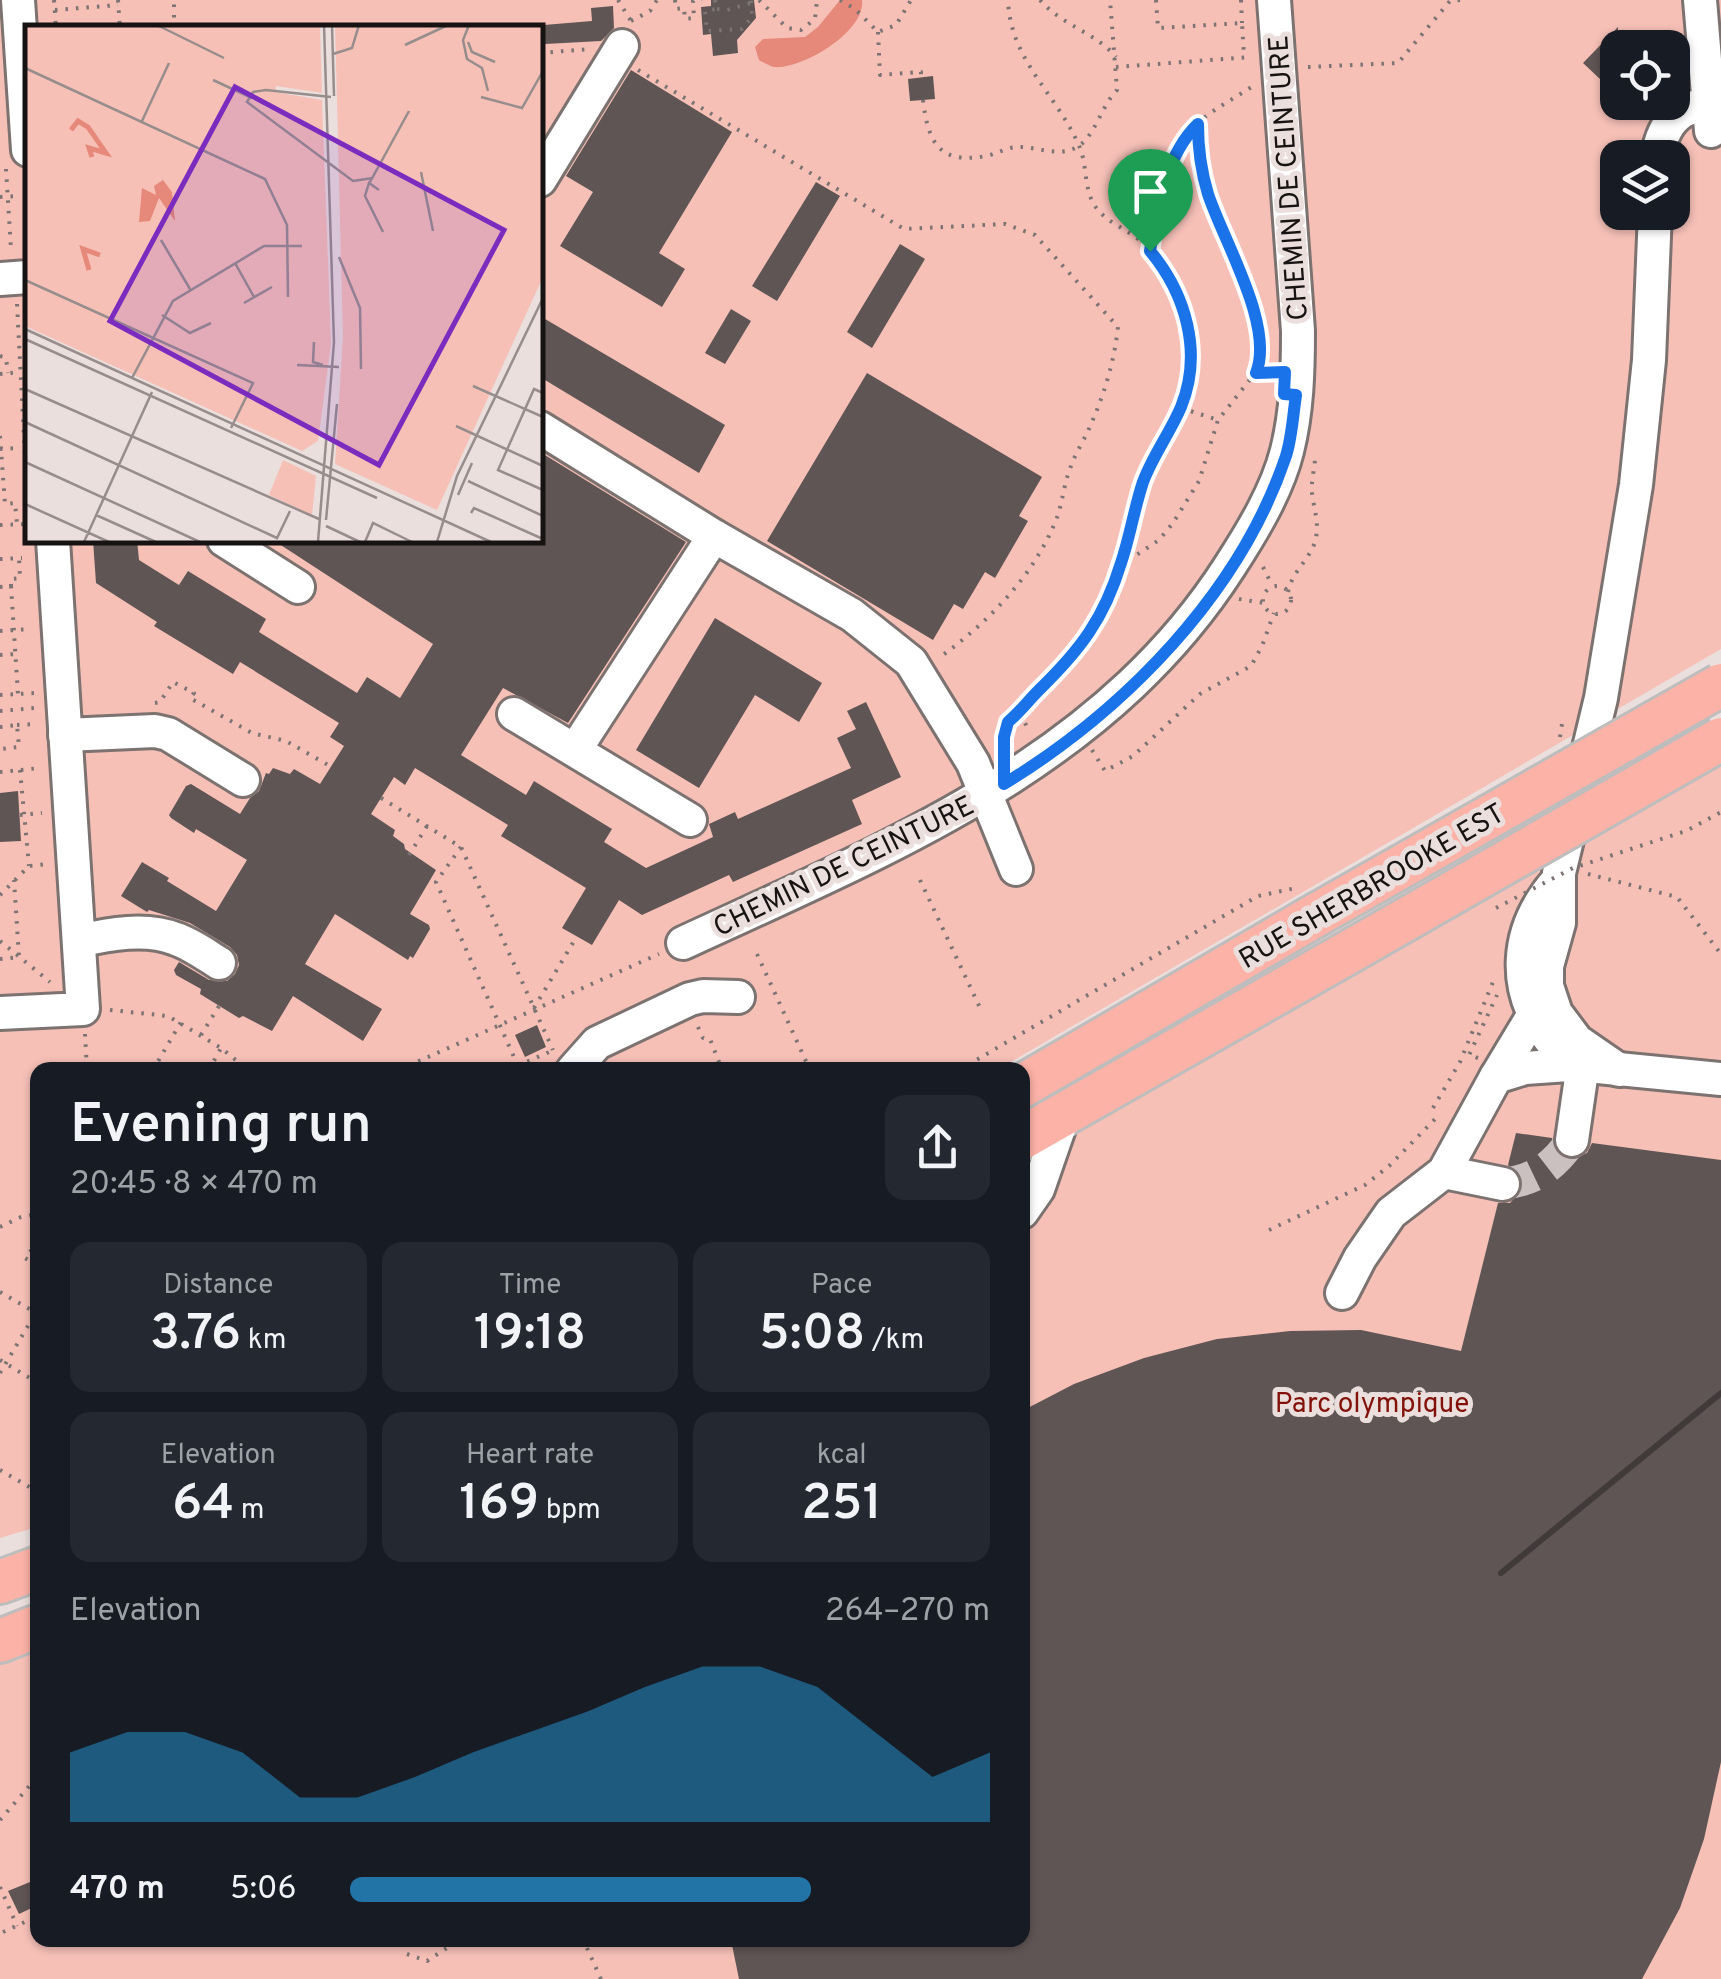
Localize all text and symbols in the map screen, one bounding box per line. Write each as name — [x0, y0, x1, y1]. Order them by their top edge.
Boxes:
inset map — [25, 25, 542, 542]
map controls — [1600, 30, 1690, 230]
button: locate — [1600, 30, 1690, 120]
street label: CHEMIN DE CEINTURE — [1262, 34, 1318, 322]
button: layers — [1600, 140, 1690, 230]
pin — [1108, 149, 1193, 252]
icon: arrive — [1123, 164, 1178, 219]
street label: CHEMIN DE CEINTURE — [708, 789, 981, 947]
street label: RUE SHERBROOKE EST — [1233, 797, 1512, 978]
text: Evening run — [70, 1092, 372, 1162]
button: share — [885, 1095, 990, 1200]
text: 20:45 · 8 × 470 m — [70, 1165, 318, 1205]
text: Distance — [163, 1268, 273, 1304]
text: Time — [499, 1268, 561, 1304]
text: Pace — [811, 1268, 872, 1304]
text: 3.76 — [150, 1304, 241, 1367]
text: 19:18 — [474, 1304, 586, 1367]
text: 5:08 — [759, 1304, 865, 1367]
text: km — [241, 1323, 287, 1359]
text: /km — [865, 1323, 924, 1359]
park label: Parc olympique — [1275, 1387, 1469, 1423]
text: Elevation — [161, 1438, 276, 1474]
text: Heart rate — [466, 1438, 594, 1474]
text: kcal — [817, 1438, 867, 1474]
text: 64 — [172, 1474, 234, 1537]
text: 169 — [459, 1474, 539, 1537]
text: 251 — [801, 1474, 882, 1537]
text: m — [234, 1493, 265, 1529]
text: bpm — [539, 1493, 601, 1529]
text: Elevation — [70, 1592, 202, 1632]
text: 264–270 m — [825, 1592, 990, 1632]
text: 470 m — [70, 1870, 165, 1910]
text: 5:06 — [230, 1870, 297, 1910]

